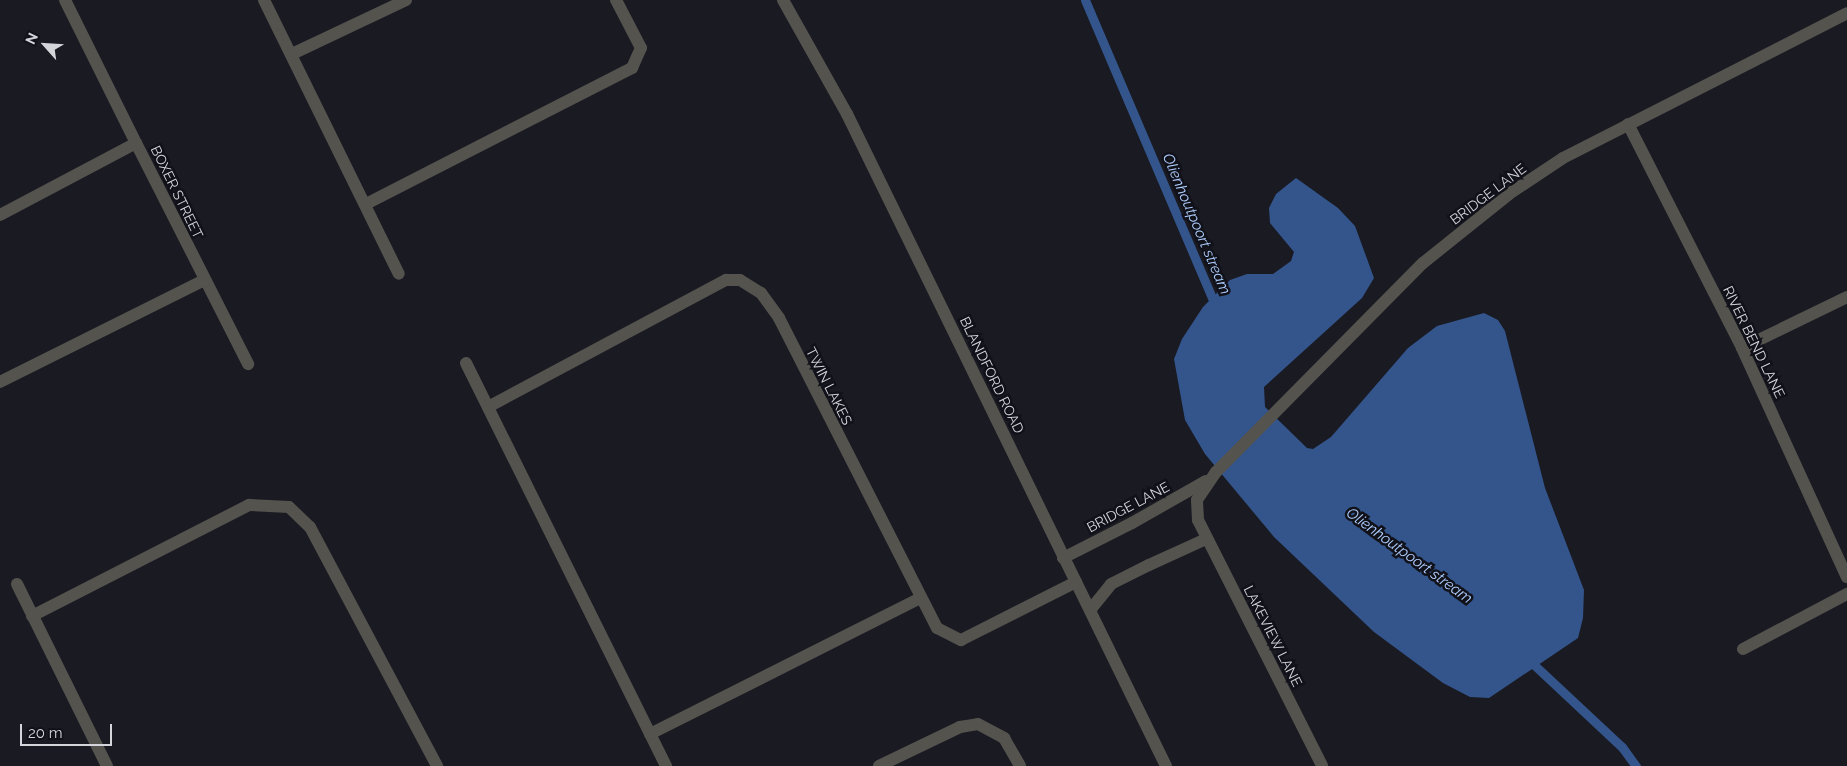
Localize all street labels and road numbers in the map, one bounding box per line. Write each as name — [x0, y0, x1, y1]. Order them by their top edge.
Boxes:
street label: BOXER STREET — [147, 143, 207, 241]
street label: BRIDGE LANE — [1447, 160, 1529, 228]
street label: RIVER BEND LANE — [1720, 283, 1788, 401]
street label: BLANDFORD ROAD — [956, 314, 1028, 436]
street label: TWIN LAKES — [802, 344, 856, 428]
street label: BRIDGE LANE — [1084, 478, 1172, 536]
street label: LAKEVIEW LANE — [1240, 582, 1306, 690]

